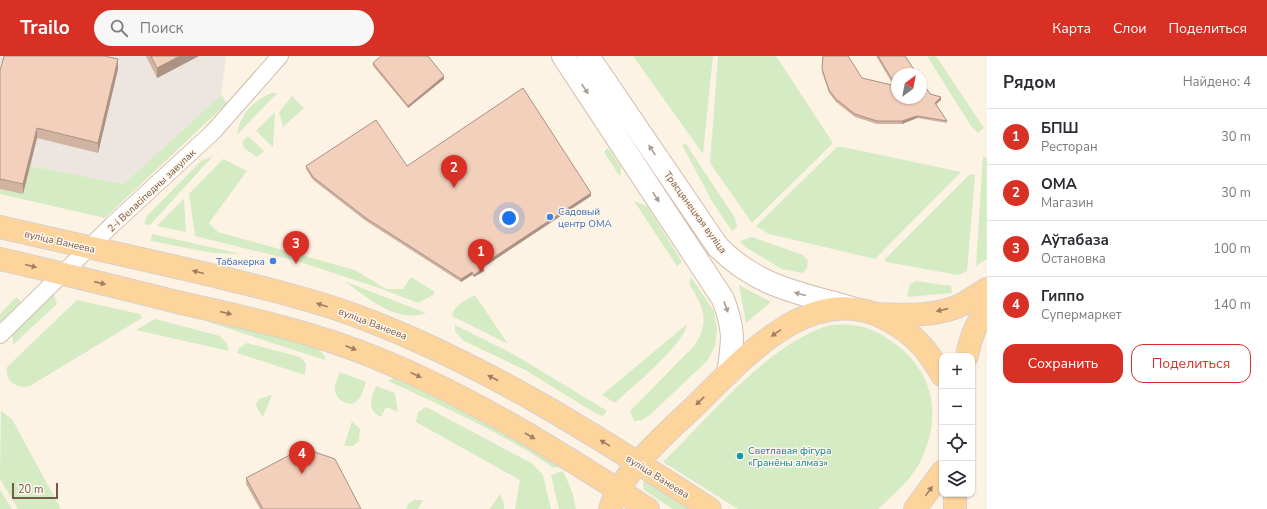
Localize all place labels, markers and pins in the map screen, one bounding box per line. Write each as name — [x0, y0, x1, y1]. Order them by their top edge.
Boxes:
pin: 2 — [441, 155, 467, 188]
place label: Садовый центр ОМА — [558, 205, 612, 231]
marker: Садовый центр ОМА — [545, 212, 555, 222]
pin: 3 — [283, 231, 309, 264]
pin: 1 — [468, 239, 494, 272]
place label: Табакерка — [216, 255, 265, 269]
marker: Табакерка — [268, 256, 278, 266]
pin: 4 — [289, 441, 315, 474]
place label: Светлавая фігура «Гранёны алмаз» — [748, 444, 831, 470]
marker: Светлавая фігура «Гранёны алмаз» — [735, 451, 745, 461]

